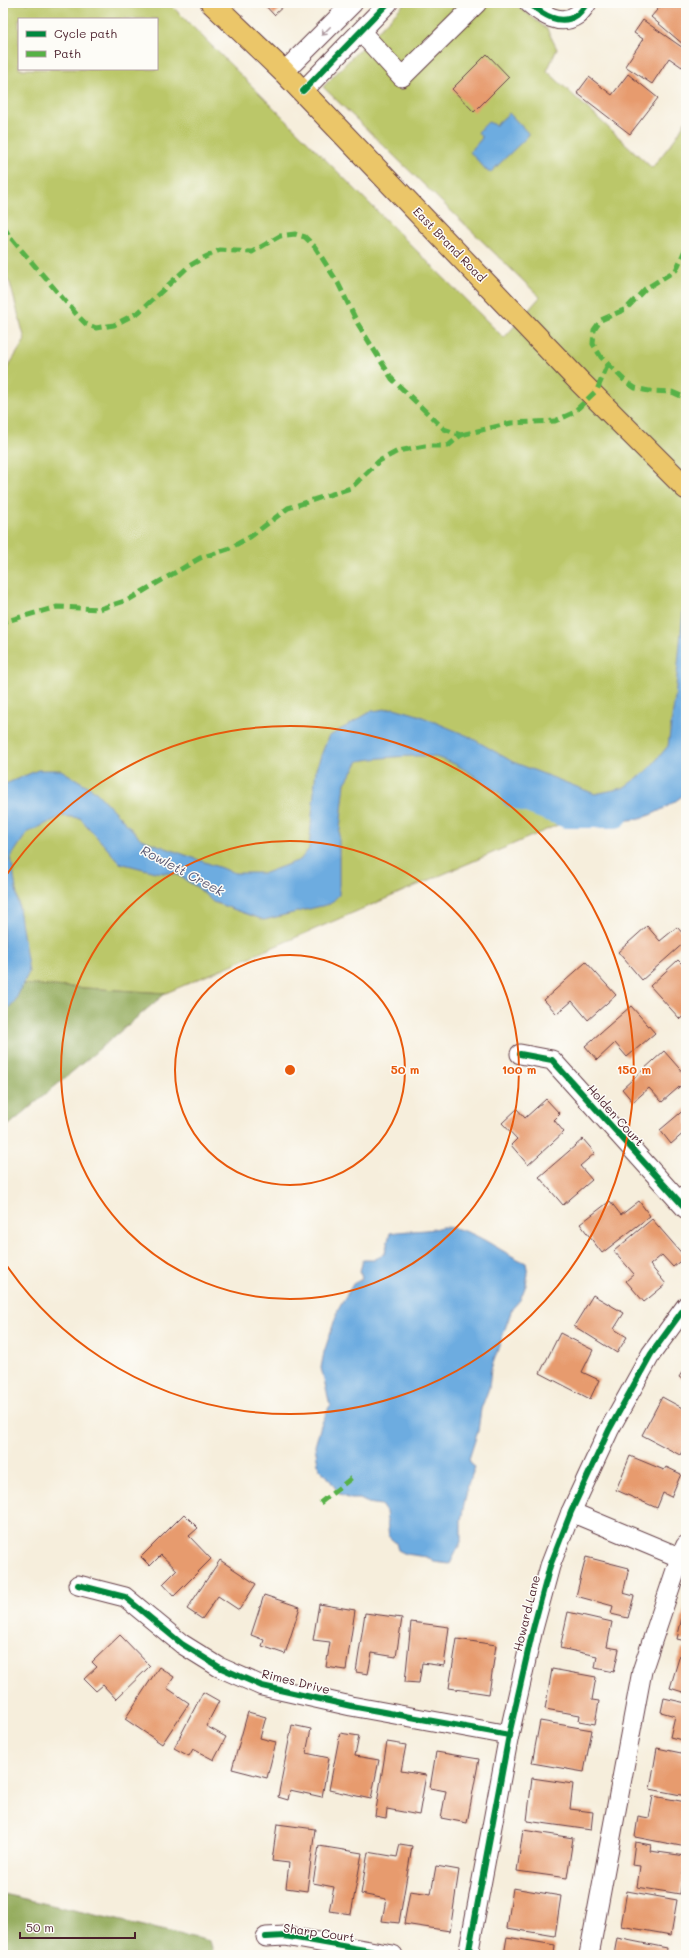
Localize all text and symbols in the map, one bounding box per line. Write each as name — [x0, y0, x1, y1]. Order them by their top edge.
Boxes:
legend — [18, 18, 158, 70]
text: Cycle path — [54, 25, 117, 41]
one-way arrow — [321, 26, 330, 36]
text: Path — [54, 45, 81, 61]
street label: East Brand Road — [410, 203, 490, 285]
water label: Rowlett Creek — [138, 841, 228, 900]
text: 50 m — [391, 1061, 419, 1077]
text: 100 m — [502, 1061, 536, 1077]
text: 150 m — [617, 1061, 651, 1077]
centre of rings — [283, 1063, 297, 1077]
street label: Holden Court — [584, 1081, 648, 1149]
street label: Howard Lane — [509, 1573, 543, 1653]
street label: Rimes Drive — [260, 1665, 332, 1697]
scale bar — [20, 1914, 135, 1940]
text: 50 m — [26, 1919, 54, 1935]
street label: Sharp Court — [282, 1919, 356, 1945]

